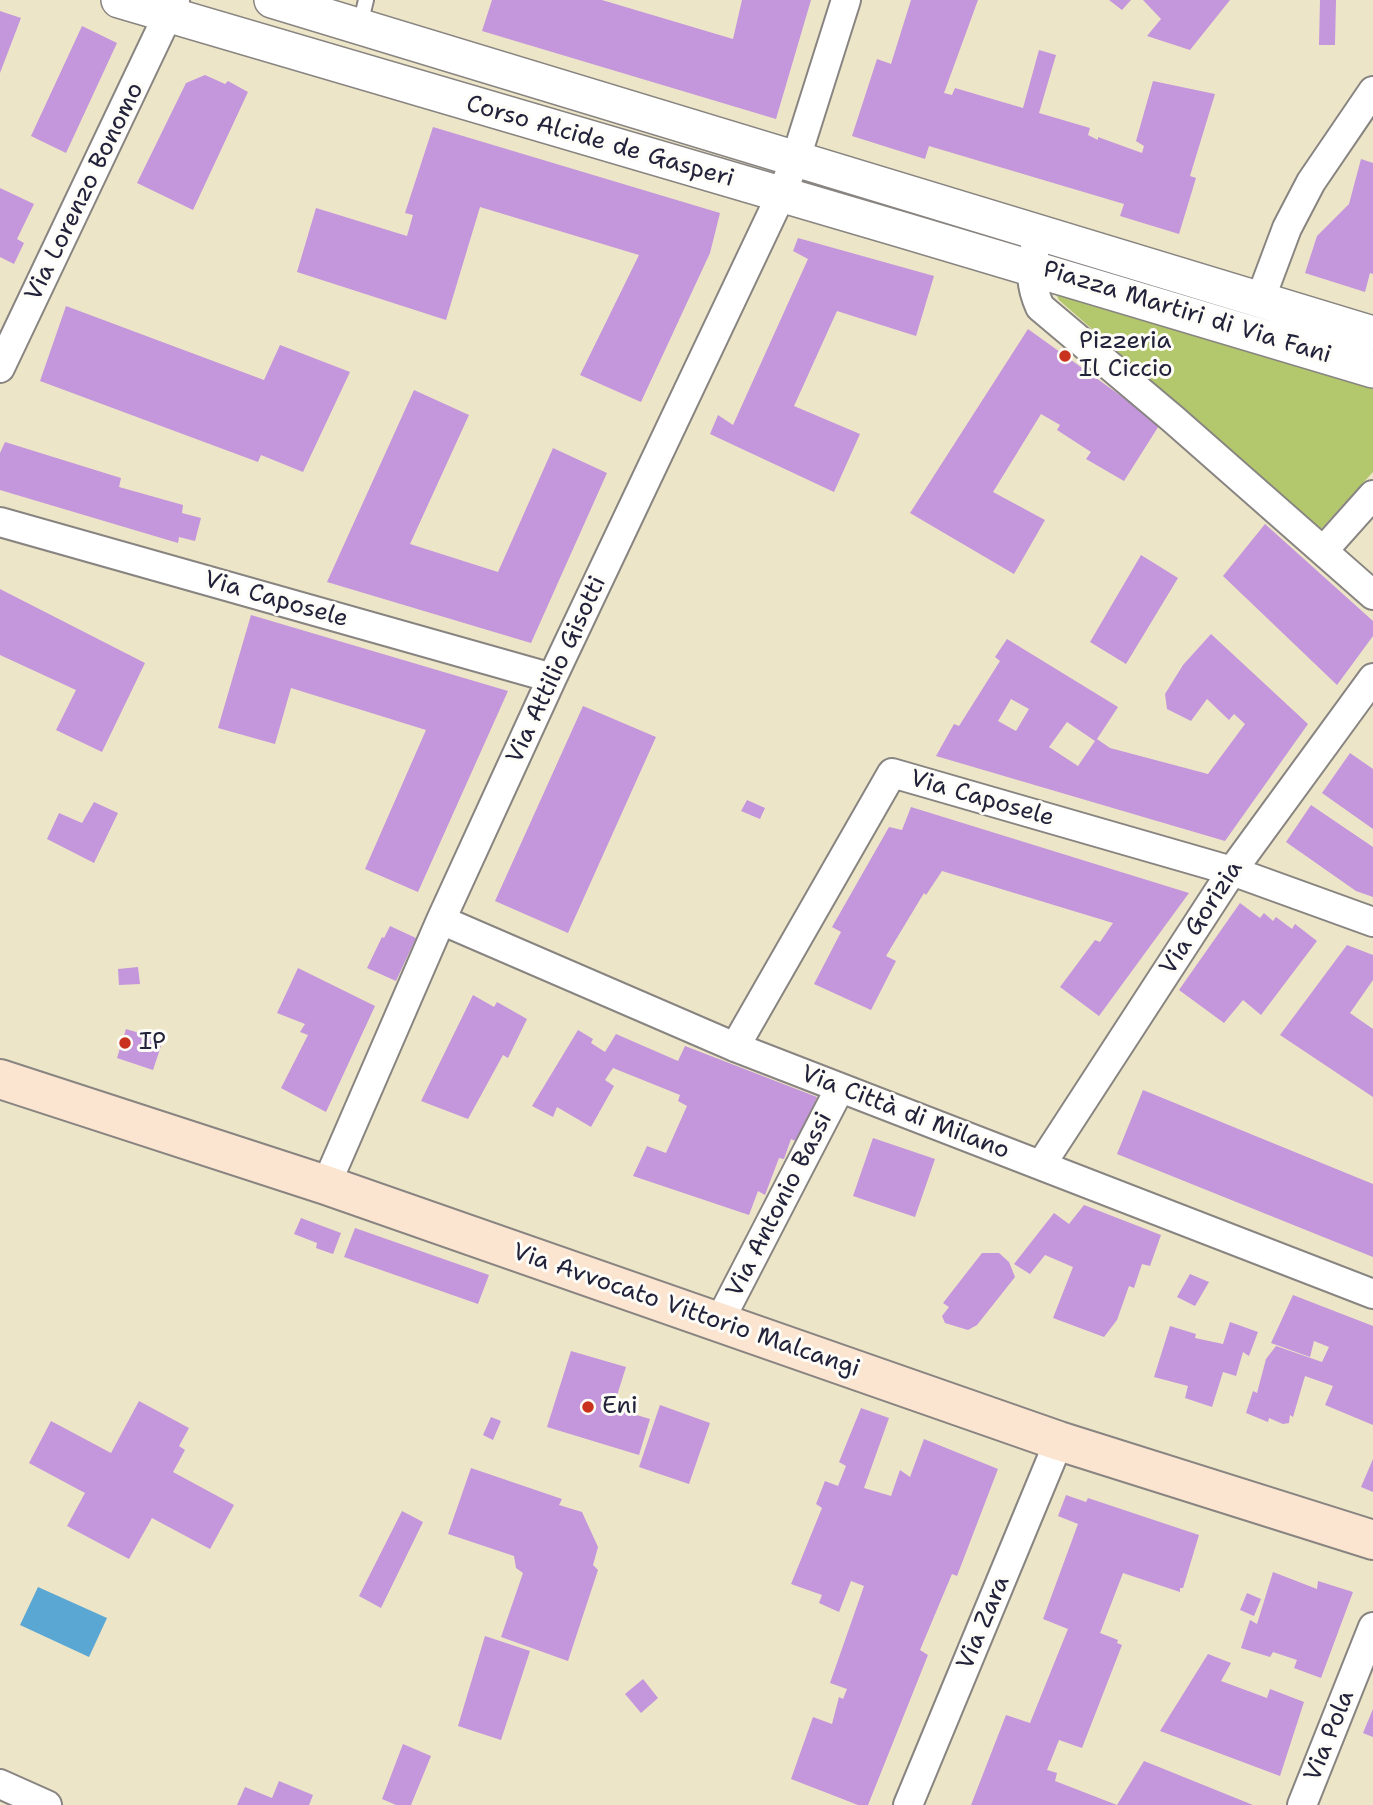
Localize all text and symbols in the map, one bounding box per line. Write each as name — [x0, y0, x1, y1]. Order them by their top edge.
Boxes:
street label: Via Lorenzo Bonomo — [20, 78, 150, 306]
street label: Corso Alcide de Gasperi — [463, 90, 737, 194]
street label: Piazza Martiri di Via Fani — [1039, 255, 1335, 371]
place label: Pizzeria Il Ciccio — [1079, 328, 1173, 384]
marker: Pizzeria Il Ciccio — [1057, 348, 1073, 364]
street label: Via Caposele — [201, 566, 351, 634]
street label: Via Attilio Gisotti — [501, 572, 613, 768]
street label: Via Caposele — [907, 765, 1057, 833]
street label: Via Gorizia — [1155, 856, 1249, 980]
place label: IP — [139, 1029, 166, 1057]
marker: IP — [117, 1035, 133, 1051]
street label: Via Città di Milano — [797, 1060, 1013, 1166]
street label: Via Antonio Bassi — [721, 1108, 839, 1302]
street label: Via Avvocato Vittorio Malcangi — [508, 1238, 864, 1384]
place label: Eni — [602, 1393, 638, 1421]
marker: Eni — [580, 1399, 596, 1415]
street label: Via Zara — [951, 1572, 1017, 1674]
street label: Via Pola — [1299, 1686, 1361, 1786]

